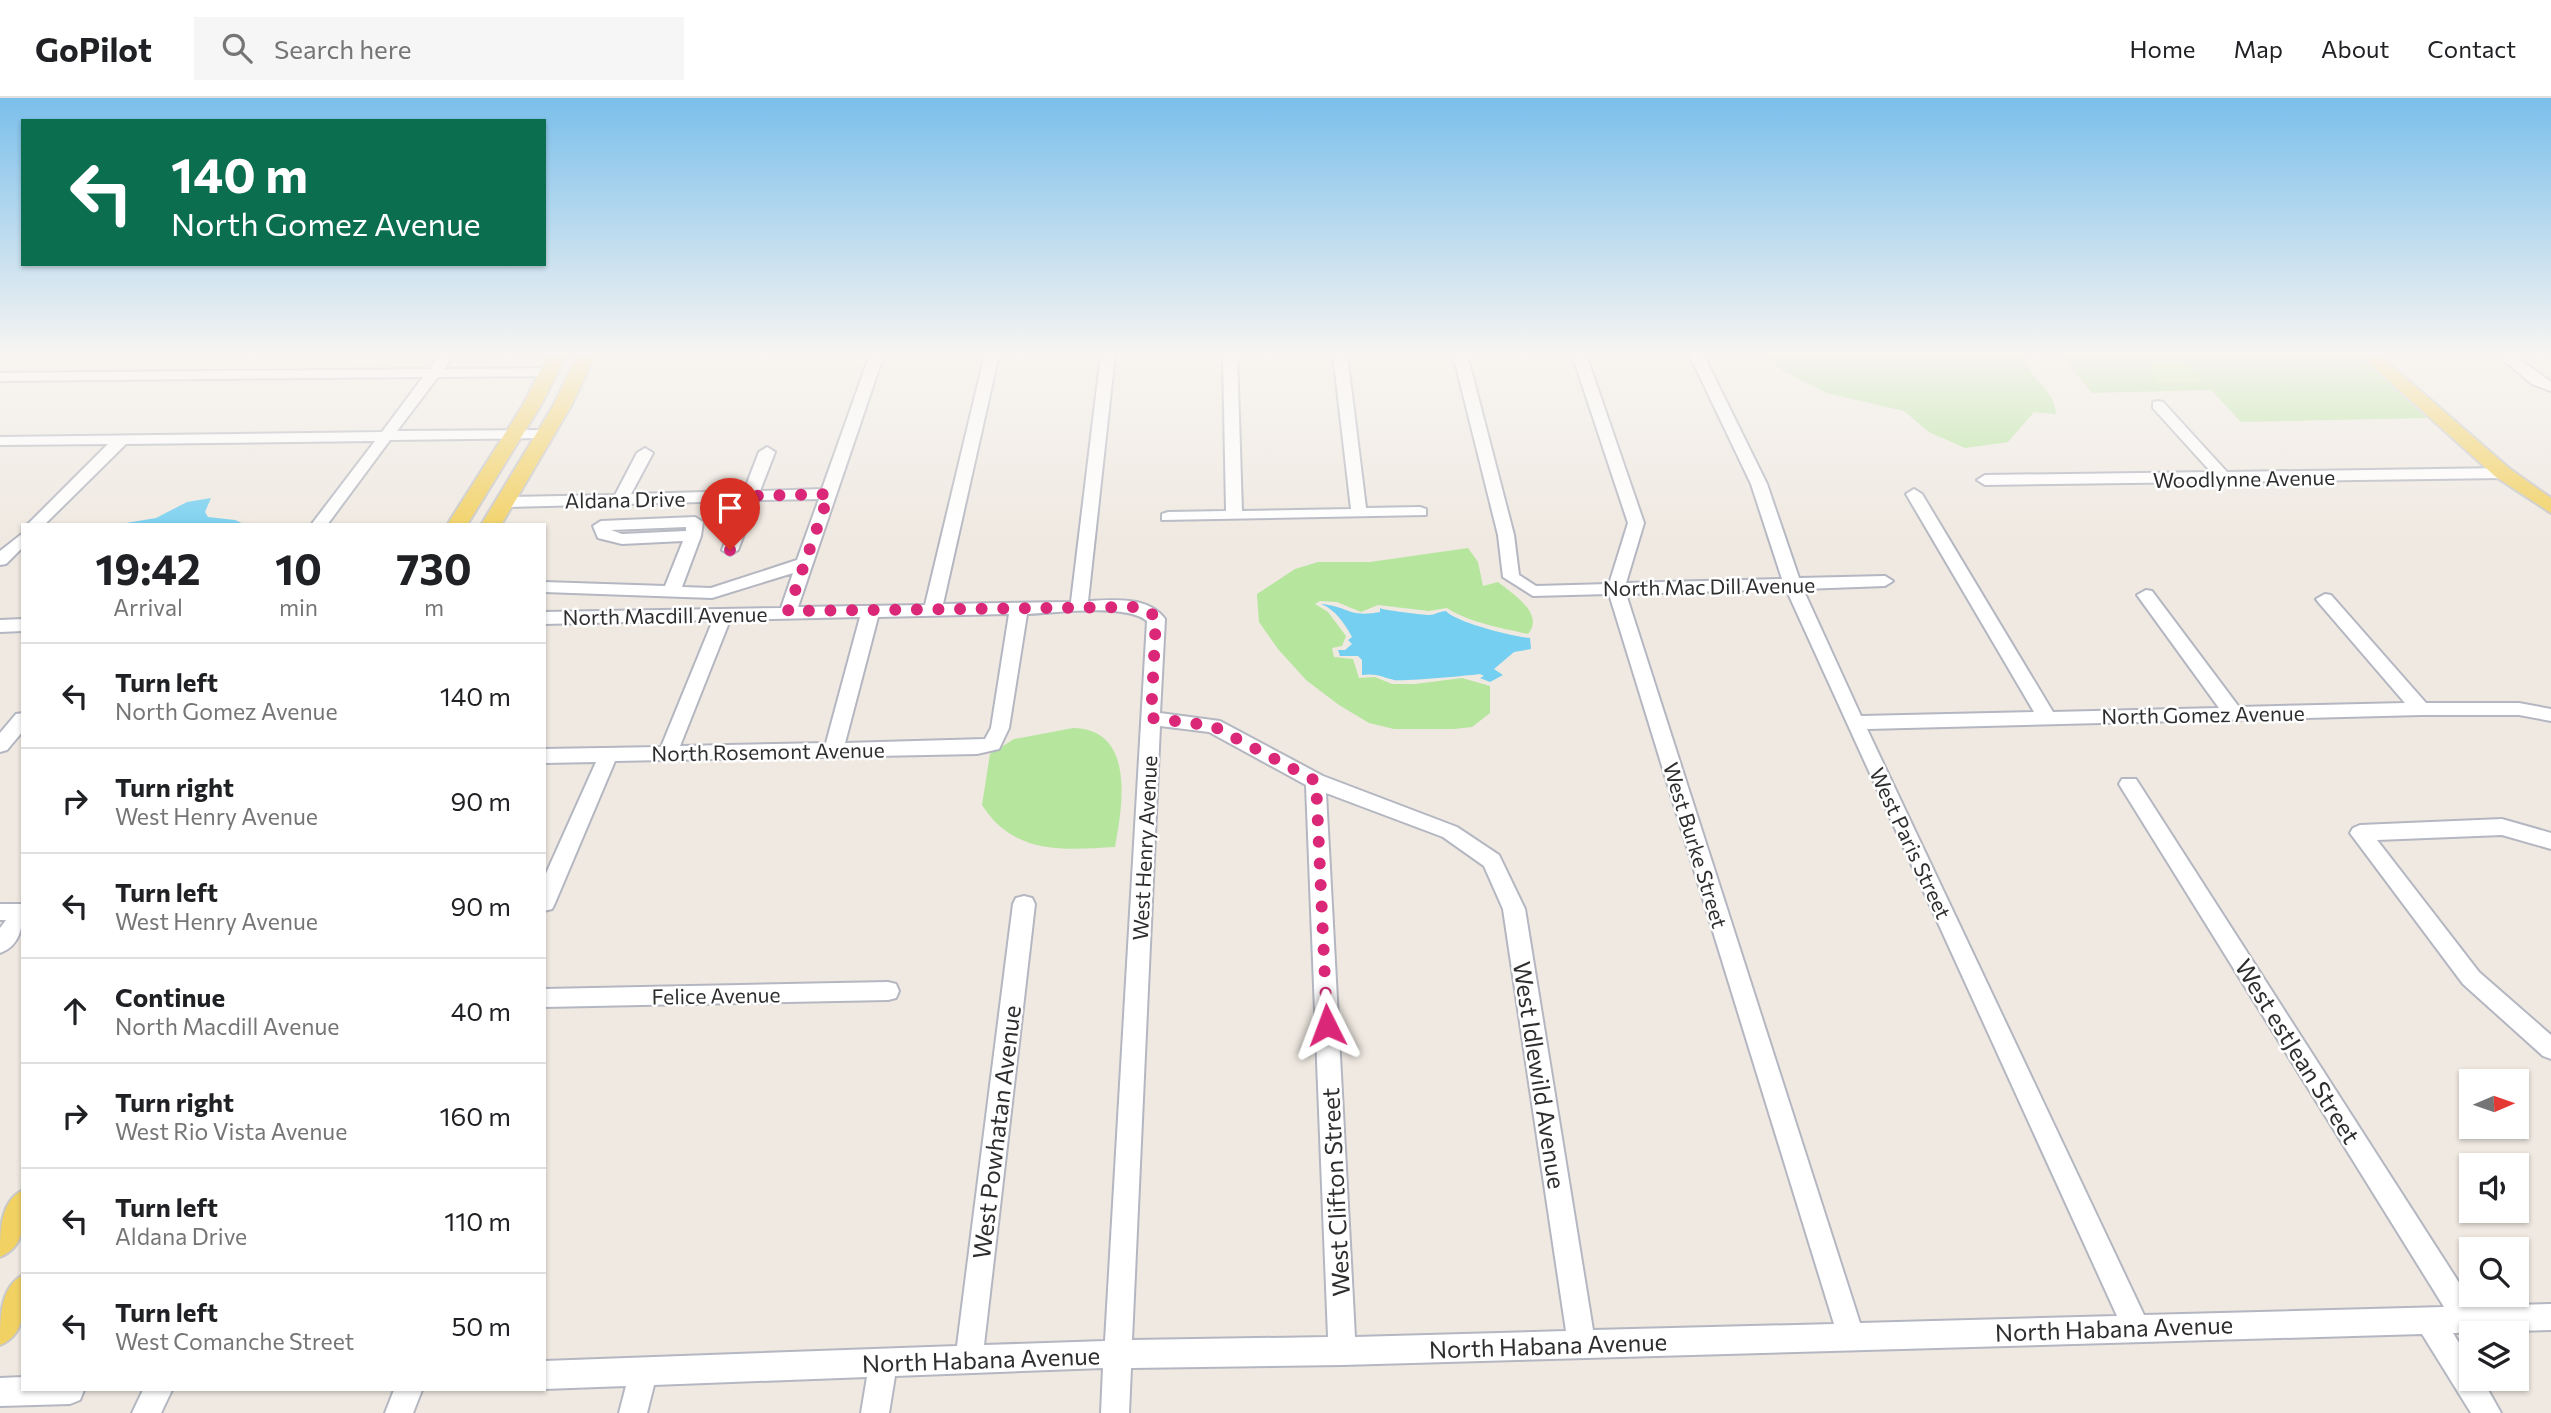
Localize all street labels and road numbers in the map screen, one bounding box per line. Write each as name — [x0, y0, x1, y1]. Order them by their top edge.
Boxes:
street label: Woodlynne Avenue — [2153, 464, 2335, 492]
street label: Aldana Drive — [564, 485, 686, 513]
street label: North Mac Dill Avenue — [1603, 572, 1815, 600]
street label: North Macdill Avenue — [562, 601, 768, 629]
street label: North Gomez Avenue — [2101, 700, 2305, 728]
street label: North Rosemont Avenue — [651, 736, 885, 766]
street label: West Henry Avenue — [1127, 755, 1161, 941]
street label: West Burke Street — [1659, 759, 1733, 931]
street label: West Paris Street — [1865, 763, 1957, 923]
street label: West estJean Street — [2229, 953, 2367, 1149]
street label: West Idlewild Avenue — [1508, 959, 1572, 1191]
street label: Felice Avenue — [651, 981, 781, 1009]
street label: West Powhatan Avenue — [966, 1003, 1026, 1261]
street label: West Clifton Street — [1315, 1087, 1355, 1297]
street label: North Habana Avenue — [1994, 1309, 2234, 1347]
street label: North Habana Avenue — [1428, 1326, 1668, 1364]
street label: North Habana Avenue — [861, 1340, 1101, 1378]

